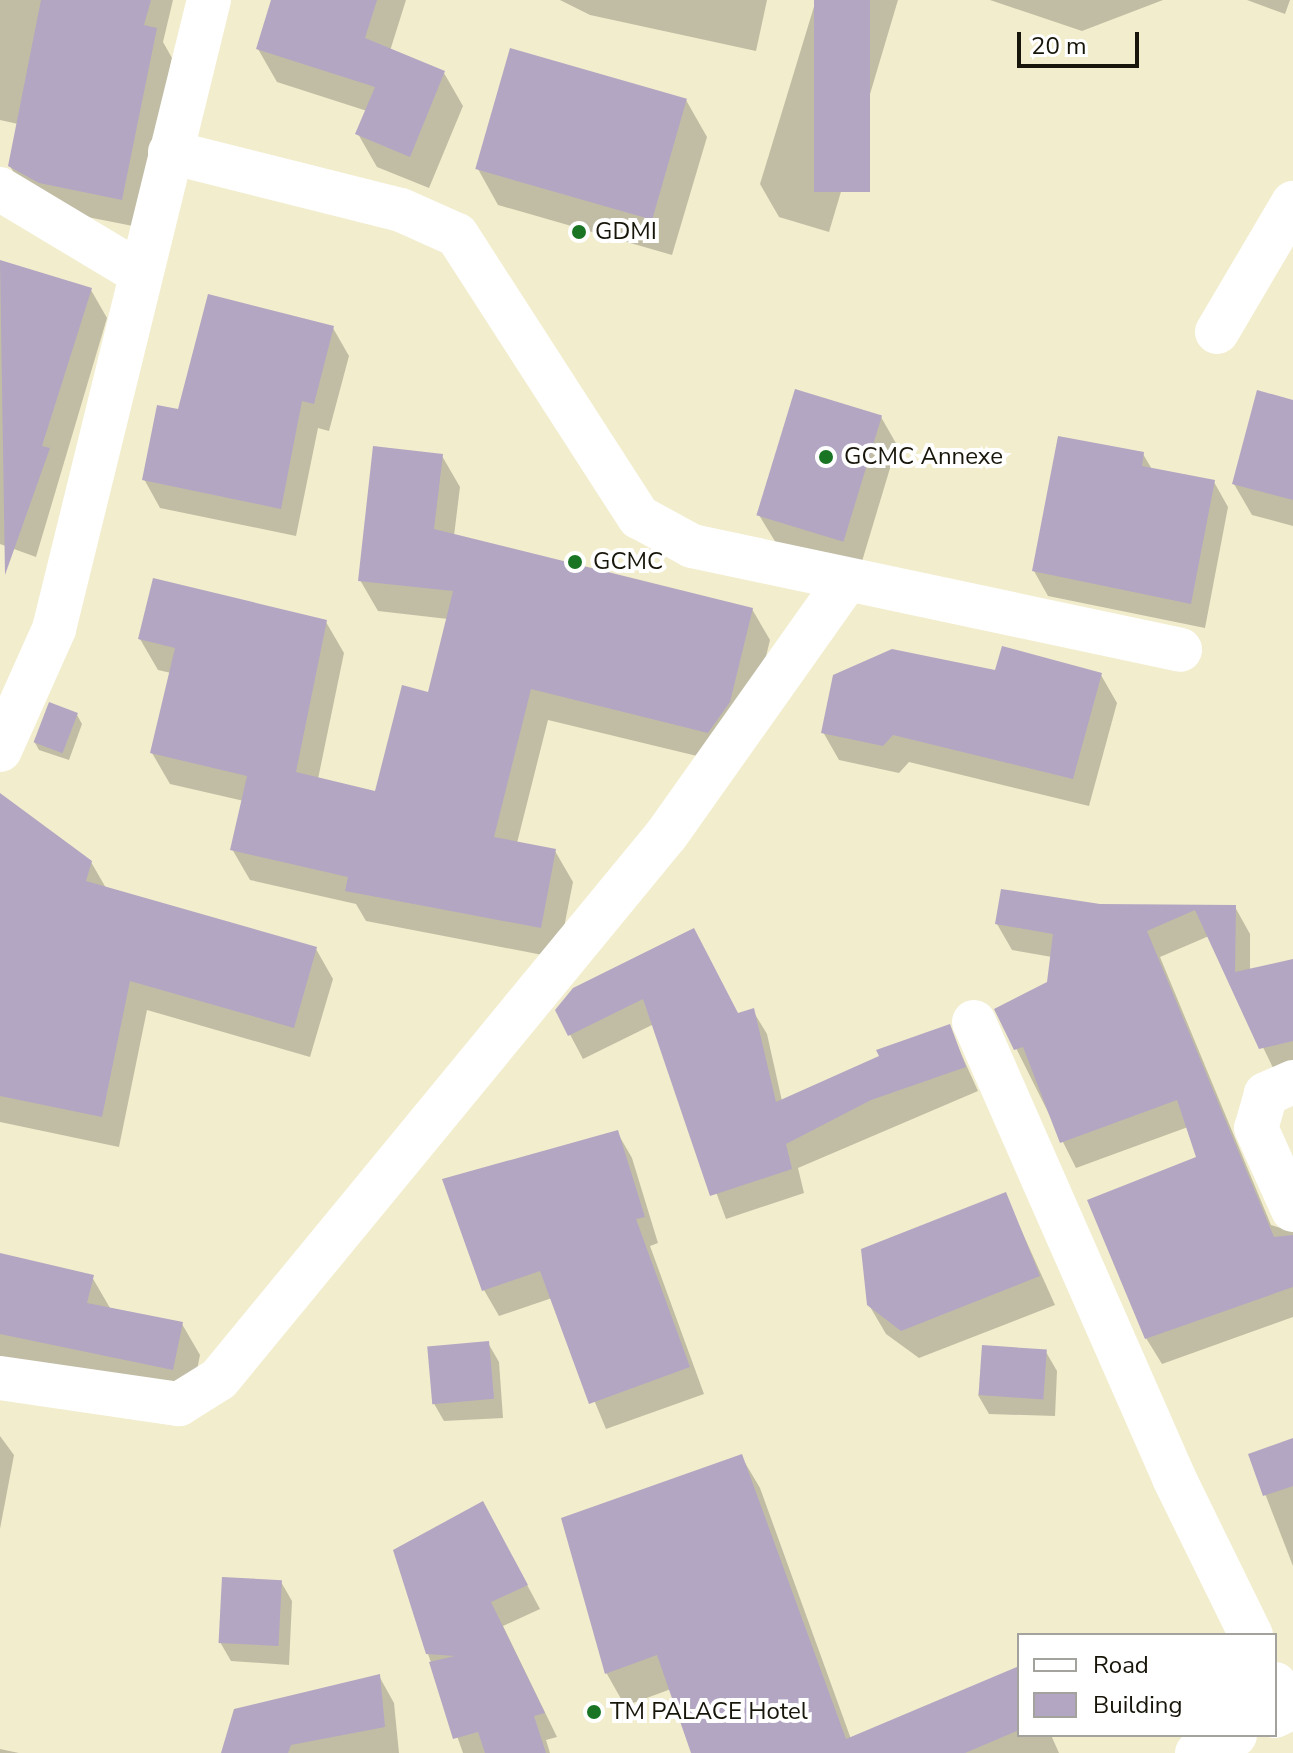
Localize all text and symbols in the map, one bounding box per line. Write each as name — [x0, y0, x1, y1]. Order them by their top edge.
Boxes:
scale bar — [1021, 16, 1143, 66]
text: 20 m — [1031, 30, 1087, 62]
place label: GDMI — [595, 218, 657, 246]
marker: GDMI — [570, 223, 588, 241]
place label: GCMC Annexe — [844, 443, 1003, 471]
marker: GCMC Annexe — [815, 446, 837, 468]
place label: GCMC — [593, 548, 663, 576]
marker: GCMC — [564, 551, 586, 573]
legend — [1017, 1633, 1277, 1737]
text: Road — [1093, 1649, 1149, 1681]
text: Building — [1093, 1689, 1183, 1721]
place label: TM PALACE Hotel — [610, 1698, 808, 1726]
marker: TM PALACE Hotel — [585, 1703, 603, 1721]

